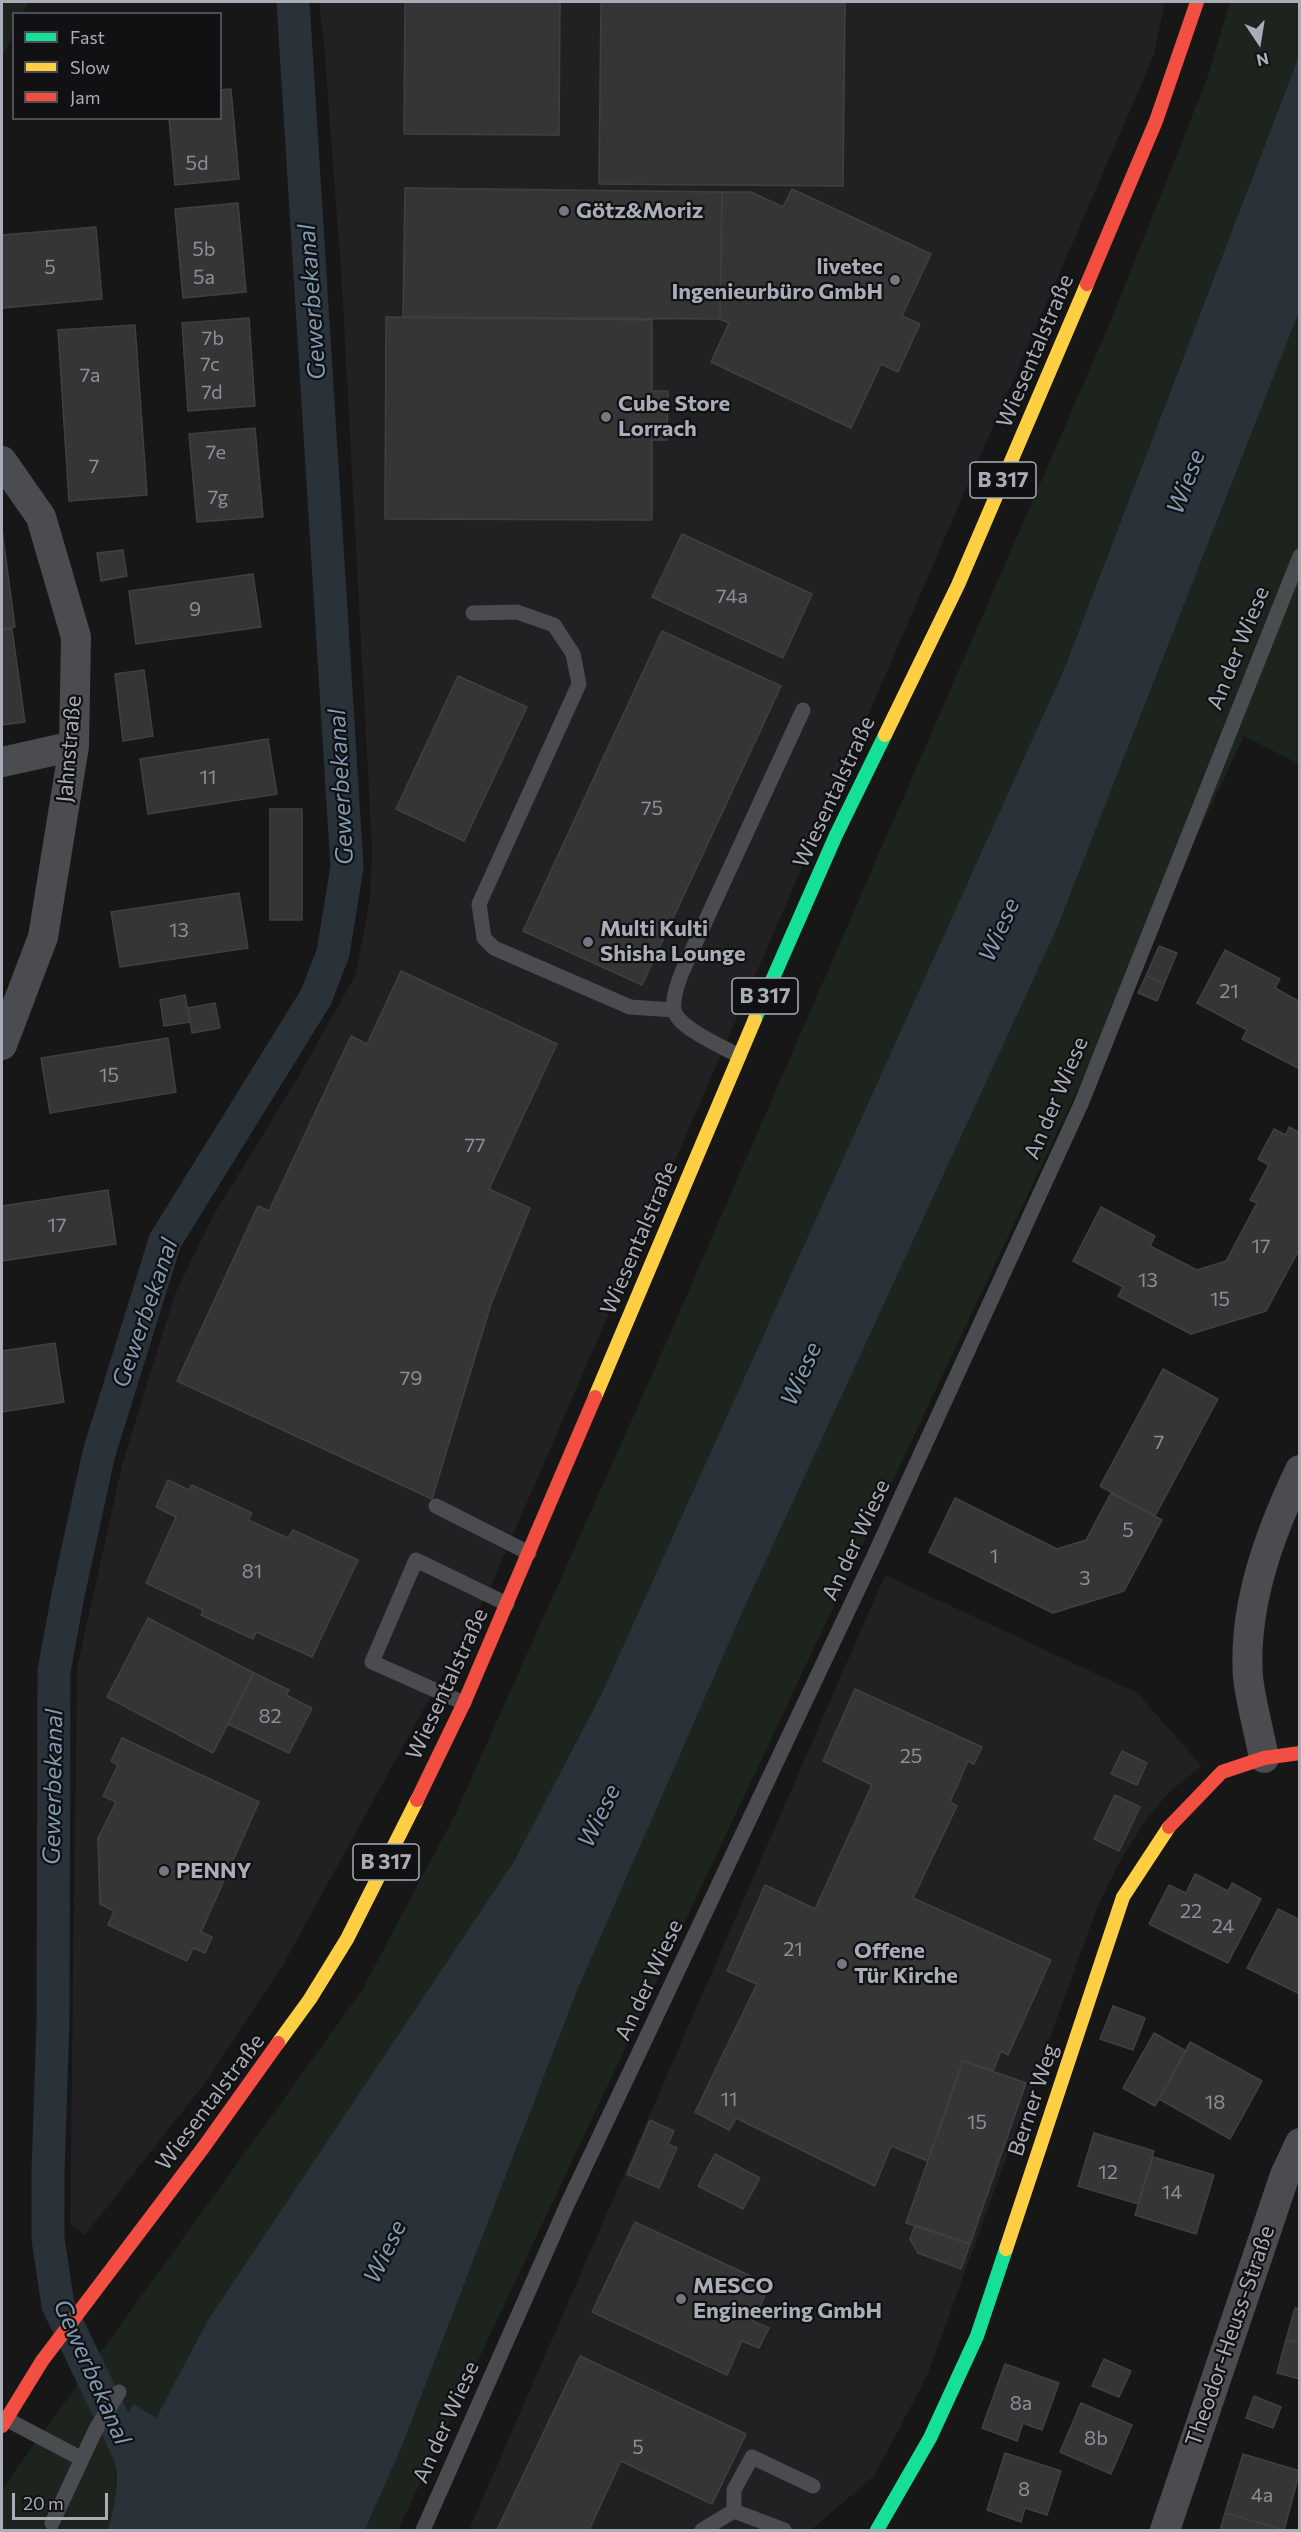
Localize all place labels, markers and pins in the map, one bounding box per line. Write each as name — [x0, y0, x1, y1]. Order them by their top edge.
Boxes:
place label: Götz&Moriz — [576, 198, 703, 224]
marker: Götz&Moriz — [557, 204, 571, 218]
place label: livetec Ingenieurbüro GmbH — [671, 254, 883, 306]
marker: livetec Ingenieurbüro GmbH — [888, 273, 902, 287]
place label: Cube Store Lorrach — [618, 391, 730, 442]
marker: Cube Store Lorrach — [599, 410, 613, 424]
place label: Multi Kulti Shisha Lounge — [600, 916, 745, 968]
marker: Multi Kulti Shisha Lounge — [581, 935, 595, 949]
place label: PENNY — [176, 1858, 251, 1884]
marker: PENNY — [157, 1864, 171, 1878]
place label: Offene Tür Kirche — [854, 1938, 958, 1990]
marker: Offene Tür Kirche — [835, 1957, 849, 1971]
place label: MESCO Engineering GmbH — [693, 2273, 882, 2324]
marker: MESCO Engineering GmbH — [674, 2292, 688, 2306]

